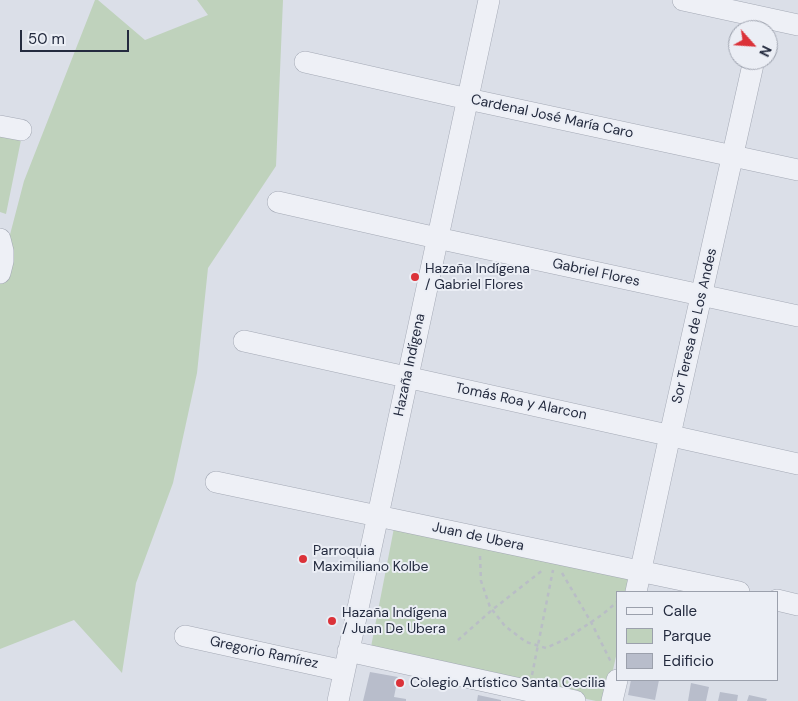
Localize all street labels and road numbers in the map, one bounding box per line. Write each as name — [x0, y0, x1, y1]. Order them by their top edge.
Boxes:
street label: Cardenal José María Caro — [469, 92, 635, 142]
street label: Sor Teresa de Los Andes — [669, 247, 721, 405]
street label: Gabriel Flores — [551, 256, 641, 290]
street label: Hazaña Indígena — [391, 312, 429, 418]
street label: Tomás Roa y Alarcon — [454, 380, 588, 424]
street label: Juan de Ubera — [431, 519, 525, 555]
street label: Gregorio Ramírez — [208, 633, 320, 673]

